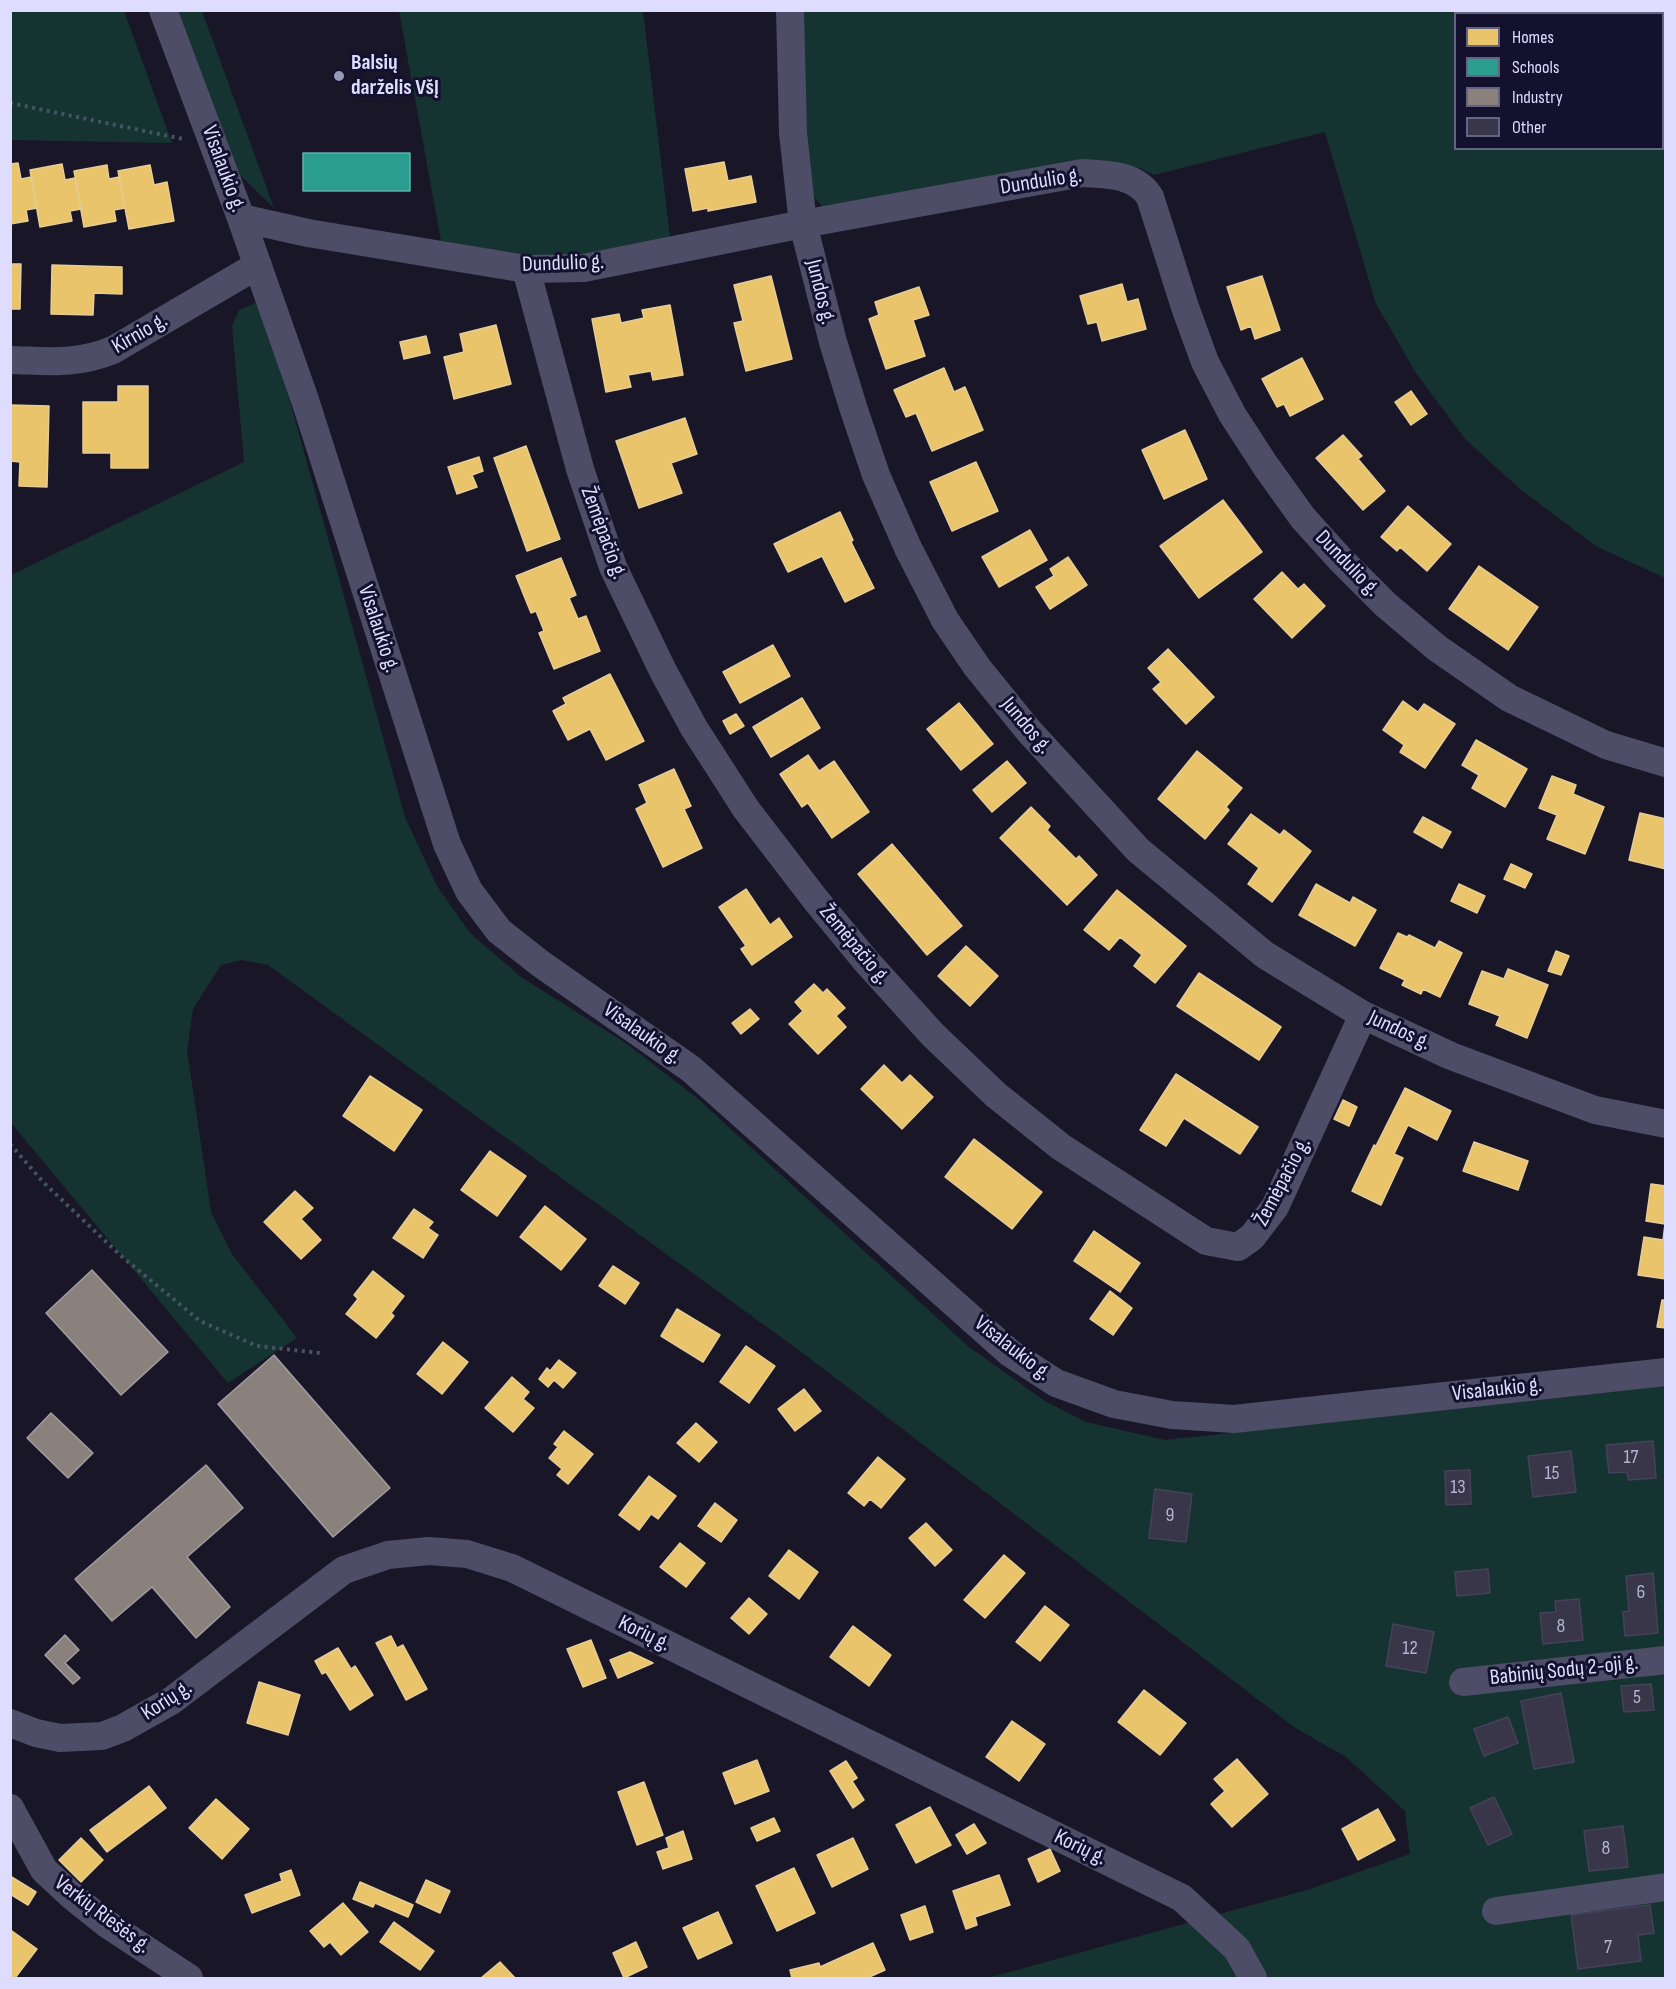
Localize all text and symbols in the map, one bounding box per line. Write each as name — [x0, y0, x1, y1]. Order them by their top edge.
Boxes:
legend — [1454, 12, 1664, 150]
text: Homes — [1512, 27, 1554, 48]
place label: Balsių darželis VšĮ — [351, 50, 439, 101]
text: Schools — [1512, 57, 1559, 78]
marker: Balsių darželis VšĮ — [332, 69, 346, 83]
text: Industry — [1512, 87, 1563, 108]
text: Other — [1512, 117, 1546, 138]
street label: Visalaukio g. — [195, 122, 251, 216]
street label: Dundulio g. — [998, 163, 1084, 201]
street label: Dundulio g. — [522, 249, 604, 279]
street label: Jundos g. — [799, 257, 841, 327]
street label: Kirnio g. — [108, 308, 172, 360]
street label: Žemėpačio g. — [574, 483, 632, 583]
street label: Dundulio g. — [1309, 525, 1385, 603]
street label: Visalaukio g. — [352, 582, 404, 676]
street label: Jundos g. — [995, 692, 1057, 760]
street label: Žemėpačio g. — [813, 900, 895, 990]
street label: Visalaukio g. — [598, 997, 686, 1071]
street label: Jundos g. — [1364, 1005, 1434, 1057]
street label: Žemėpačio g. — [1249, 1133, 1317, 1231]
street label: Visalaukio g. — [968, 1311, 1056, 1387]
street label: Visalaukio g. — [1451, 1372, 1543, 1408]
house number: 17 — [1624, 1446, 1638, 1470]
house number: 15 — [1544, 1462, 1560, 1486]
house number: 13 — [1450, 1476, 1466, 1500]
house number: 9 — [1166, 1504, 1174, 1528]
house number: 6 — [1637, 1581, 1645, 1605]
street label: Korių g. — [614, 1610, 674, 1658]
house number: 8 — [1557, 1615, 1565, 1639]
house number: 12 — [1402, 1637, 1418, 1661]
street label: Babinių Sodų 2-oji g. — [1489, 1650, 1639, 1692]
street label: Korių g. — [137, 1675, 197, 1727]
house number: 5 — [1633, 1686, 1641, 1710]
street label: Korių g. — [1050, 1824, 1110, 1872]
house number: 8 — [1602, 1837, 1610, 1861]
street label: Verkių Riešės g. — [49, 1870, 155, 1960]
house number: 7 — [1604, 1936, 1612, 1960]

